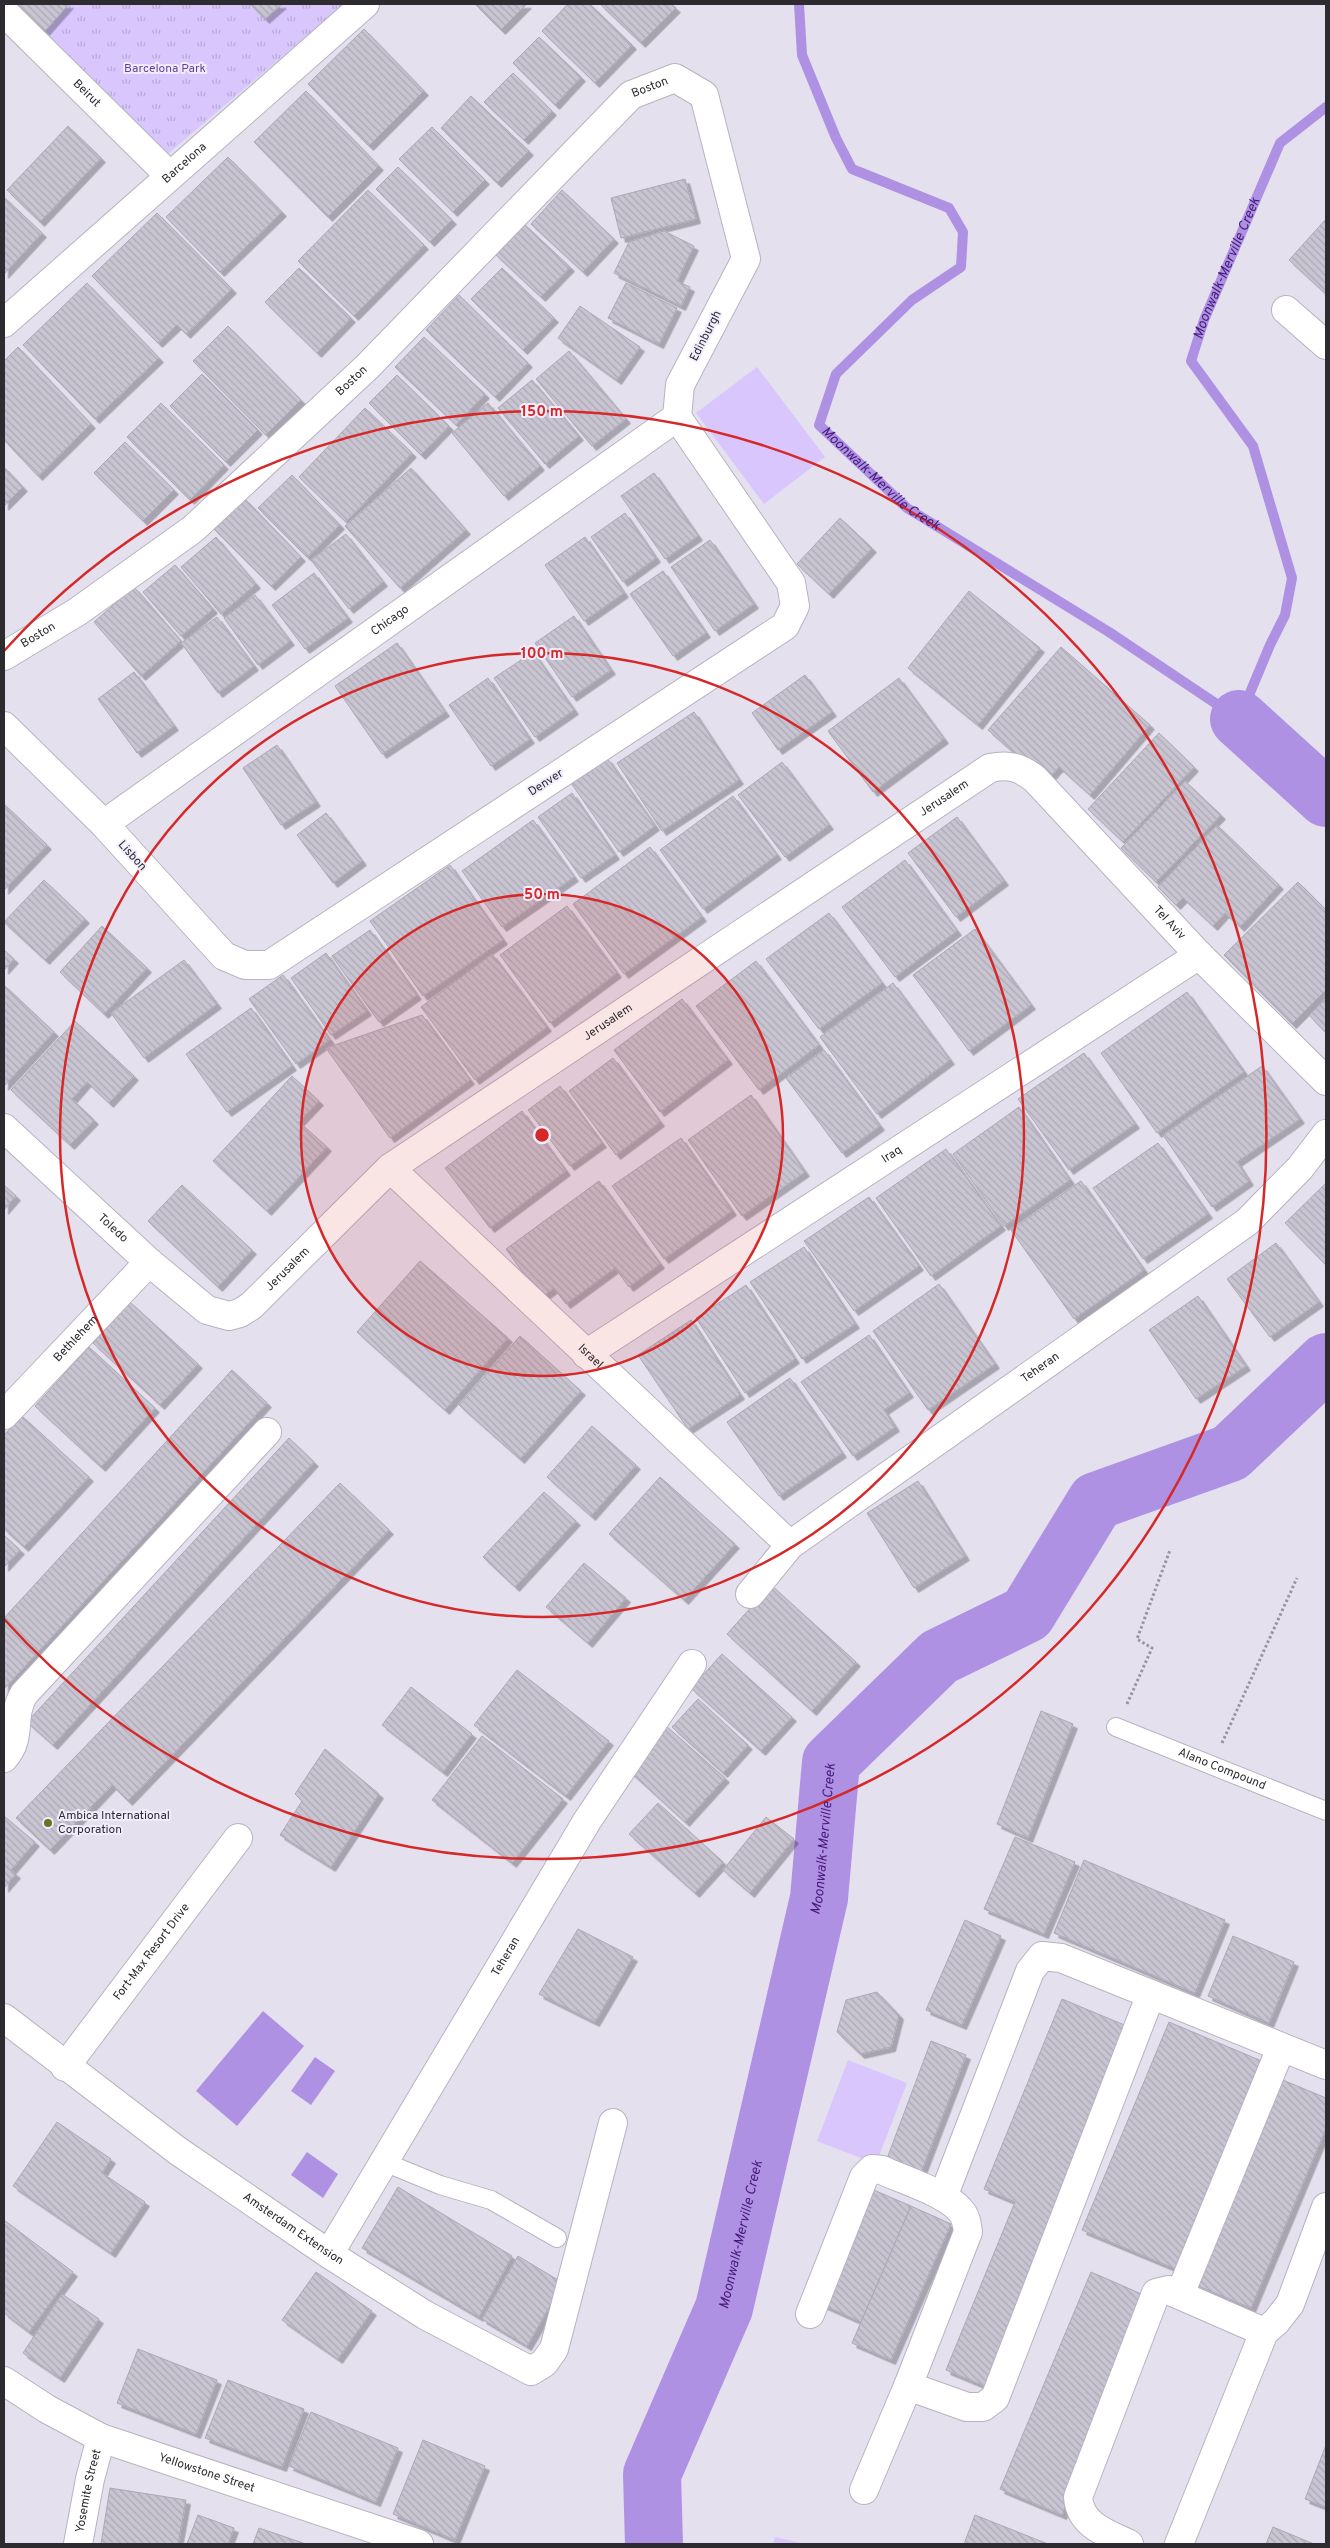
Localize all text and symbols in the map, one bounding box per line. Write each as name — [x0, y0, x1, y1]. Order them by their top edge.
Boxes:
park label: Barcelona Park — [124, 61, 206, 77]
street label: Boston — [629, 73, 671, 102]
street label: Beirut — [69, 76, 104, 111]
street label: Barcelona — [159, 139, 210, 187]
water label: Moonwalk-Merville Creek — [1190, 194, 1264, 341]
street label: Edinburgh — [686, 308, 726, 364]
street label: Boston — [333, 362, 371, 400]
text: 150 m — [521, 403, 563, 422]
water label: Moonwalk-Merville Creek — [818, 423, 944, 535]
street label: Chicago — [368, 601, 413, 640]
street label: Boston — [18, 619, 59, 652]
text: 100 m — [521, 645, 563, 664]
street label: Denver — [525, 766, 567, 800]
street label: Jerusalem — [916, 776, 972, 821]
street label: Lisbon — [114, 837, 150, 875]
text: 50 m — [524, 886, 560, 905]
street label: Tel Aviv — [1149, 903, 1189, 943]
street label: Jerusalem — [580, 1000, 636, 1045]
centre of rings — [533, 1126, 551, 1144]
street label: Iraq — [879, 1142, 905, 1167]
street label: Toledo — [94, 1210, 132, 1247]
street label: Jerusalem — [262, 1244, 314, 1295]
street label: Bethlehem — [50, 1312, 102, 1366]
street label: Israel — [574, 1341, 606, 1373]
street label: Teheran — [1018, 1349, 1063, 1387]
street label: Alano Compound — [1176, 1745, 1268, 1794]
water label: Moonwalk-Merville Creek — [807, 1762, 839, 1916]
place label: Ambica International Corporation — [58, 1808, 170, 1838]
marker: Ambica International Corporation — [42, 1817, 54, 1829]
street label: Fort-Max Resort Drive — [110, 1900, 194, 2004]
street label: Teheran — [488, 1934, 524, 1980]
water label: Moonwalk-Merville Creek — [715, 2158, 767, 2311]
street label: Amsterdam Extension — [239, 2189, 346, 2269]
street label: Yosemite Street — [72, 2447, 106, 2534]
street label: Yellowstone Street — [157, 2450, 257, 2497]

